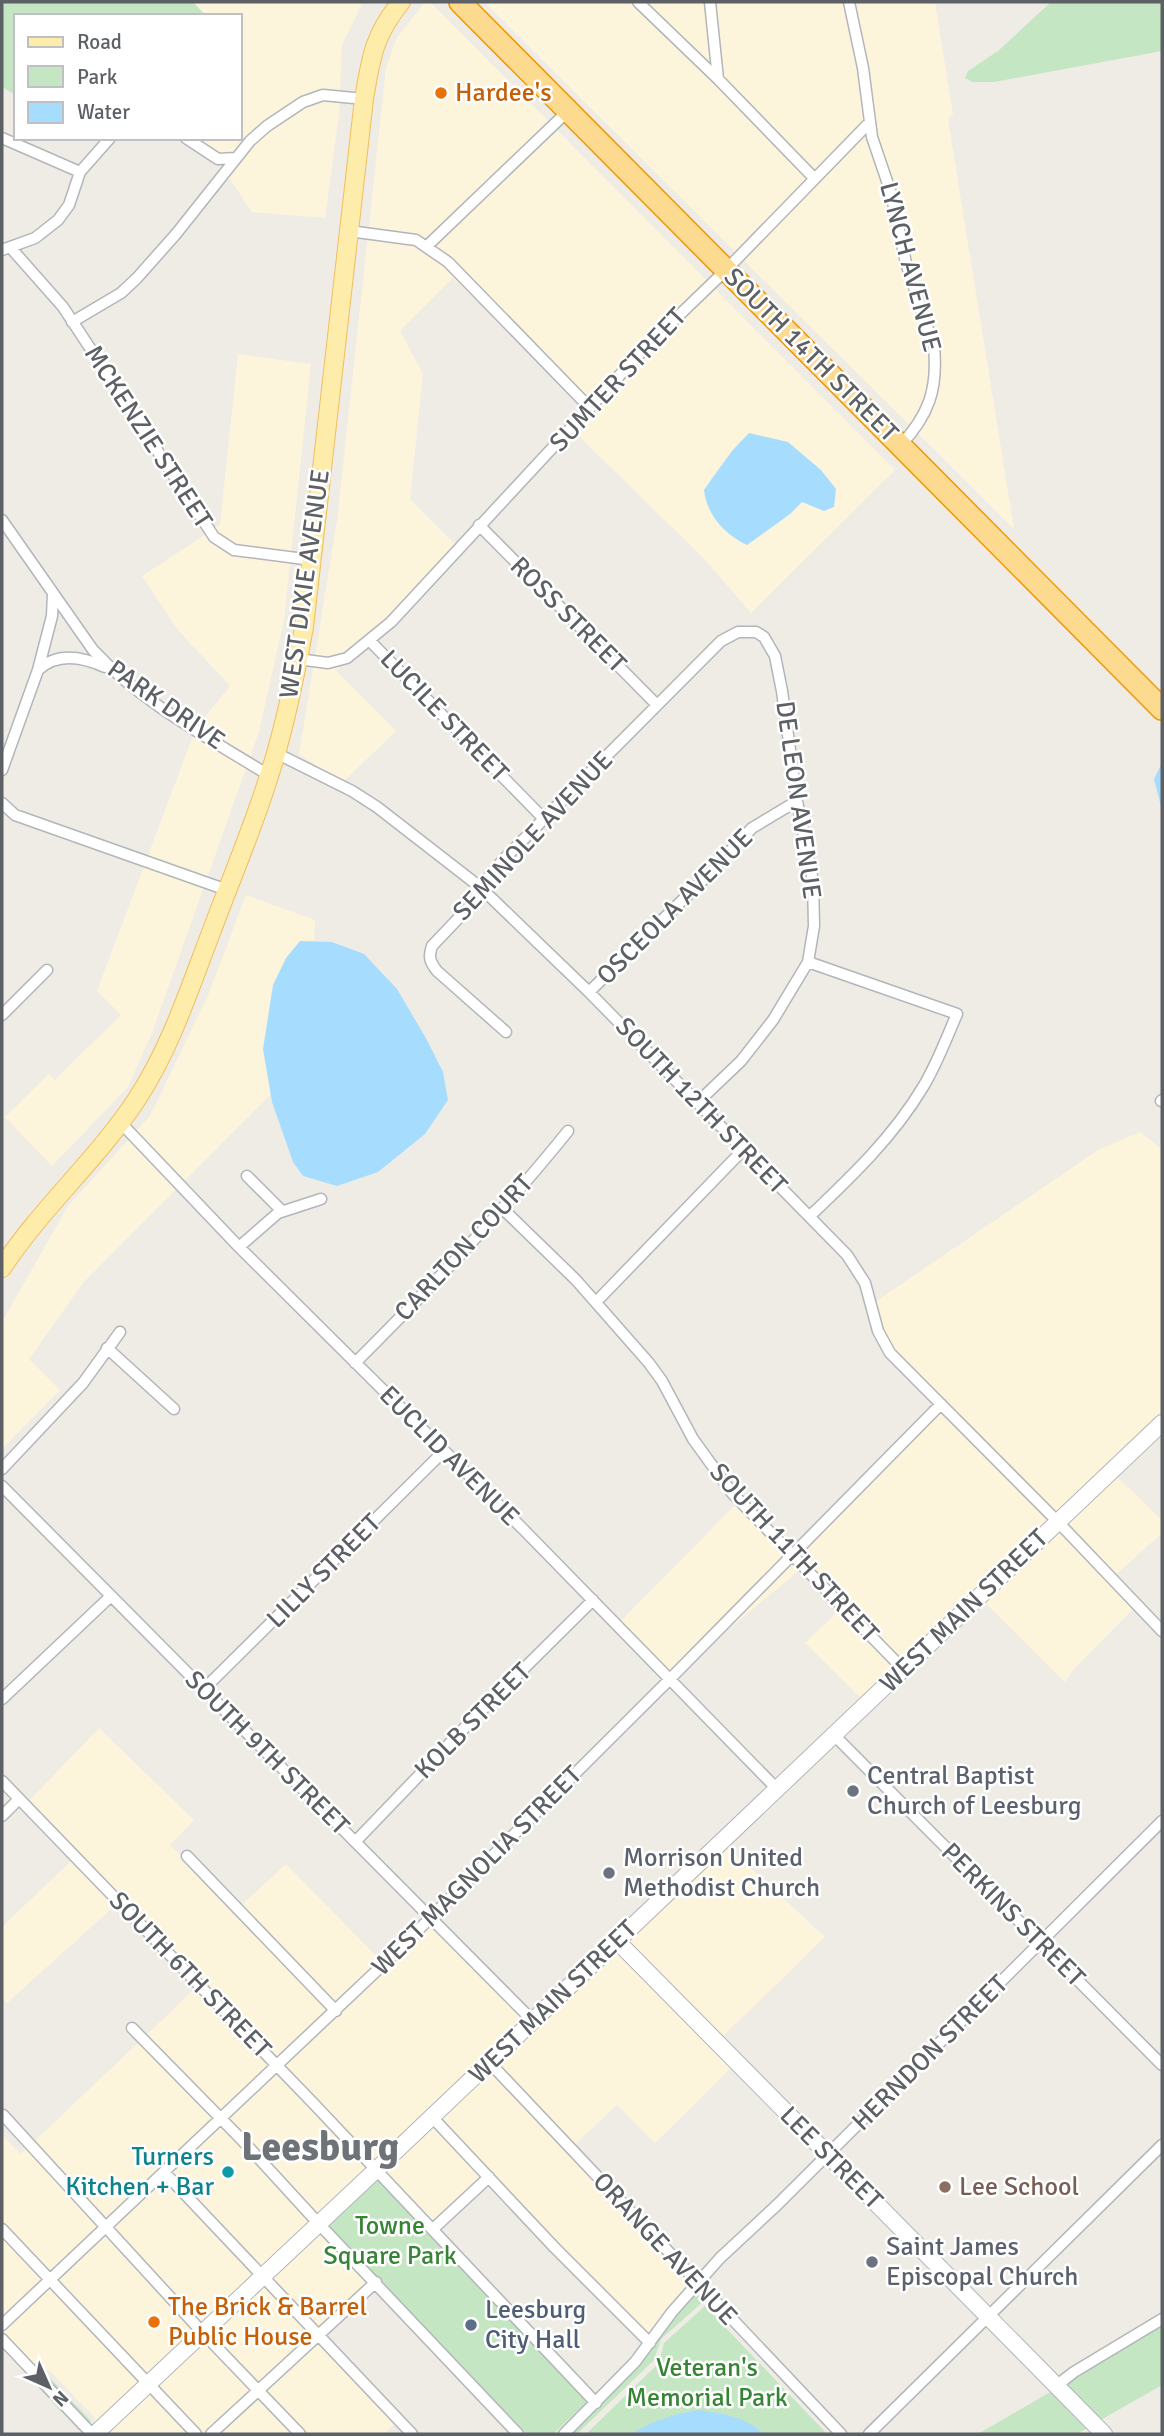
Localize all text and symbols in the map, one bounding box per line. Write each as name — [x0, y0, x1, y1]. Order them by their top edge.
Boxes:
legend — [14, 14, 242, 140]
text: Road — [77, 29, 122, 55]
text: Park — [77, 64, 118, 90]
place label: Hardee's — [455, 77, 552, 109]
marker: Hardee's — [433, 85, 449, 101]
text: Water — [77, 99, 130, 125]
street label: LYNCH AVENUE — [872, 178, 948, 356]
street label: SOUTH 14TH STREET — [717, 261, 905, 449]
street label: SUMTER STREET — [543, 301, 693, 459]
street label: MCKENZIE STREET — [77, 340, 219, 535]
street label: WEST DIXIE AVENUE — [273, 467, 337, 701]
street label: ROSS STREET — [503, 550, 633, 680]
street label: LUCILE STREET — [373, 643, 515, 789]
street label: PARK DRIVE — [101, 653, 231, 757]
street label: DE LEON AVENUE — [768, 699, 828, 901]
street label: SEMINOLE AVENUE — [446, 745, 620, 927]
street label: OSCEOLA AVENUE — [590, 822, 760, 992]
street label: SOUTH 12TH STREET — [608, 1011, 794, 1201]
street label: CARLTON COURT — [388, 1168, 540, 1328]
street label: EUCLID AVENUE — [372, 1379, 526, 1533]
street label: SOUTH 11TH STREET — [703, 1457, 885, 1649]
street label: LILLY STREET — [260, 1507, 388, 1635]
street label: WEST MAIN STREET — [873, 1522, 1055, 1699]
street label: KOLB STREET — [408, 1656, 538, 1786]
street label: SOUTH 9TH STREET — [178, 1664, 356, 1842]
street label: WEST MAGNOLIA STREET — [365, 1759, 589, 1983]
place label: Central Baptist Church of Leesburg — [867, 1760, 1081, 1822]
marker: Central Baptist Church of Leesburg — [845, 1783, 861, 1799]
street label: PERKINS STREET — [934, 1836, 1092, 1994]
place label: Morrison United Methodist Church — [623, 1842, 820, 1904]
marker: Morrison United Methodist Church — [601, 1865, 617, 1881]
street label: SOUTH 6TH STREET — [102, 1885, 278, 2065]
street label: WEST MAIN STREET — [462, 1913, 644, 2090]
street label: HERNDON STREET — [845, 1968, 1015, 2138]
street label: LEE STREET — [773, 2100, 889, 2216]
district label: Leesburg — [241, 2122, 399, 2172]
place label: Turners Kitchen + Bar — [65, 2141, 214, 2203]
marker: Turners Kitchen + Bar — [220, 2164, 236, 2180]
street label: ORANGE AVENUE — [586, 2166, 744, 2332]
place label: Lee School — [959, 2171, 1079, 2203]
marker: Lee School — [937, 2179, 953, 2195]
park label: Towne Square Park — [323, 2210, 457, 2272]
place label: Saint James Episcopal Church — [886, 2231, 1078, 2293]
marker: Saint James Episcopal Church — [864, 2254, 880, 2270]
place label: The Brick & Barrel Public House — [168, 2291, 367, 2353]
place label: Leesburg City Hall — [485, 2294, 586, 2356]
marker: The Brick & Barrel Public House — [146, 2314, 162, 2330]
marker: Leesburg City Hall — [463, 2317, 479, 2333]
north arrow — [14, 2352, 84, 2422]
park label: Veteran's Memorial Park — [626, 2352, 788, 2414]
text: N — [47, 2385, 73, 2411]

